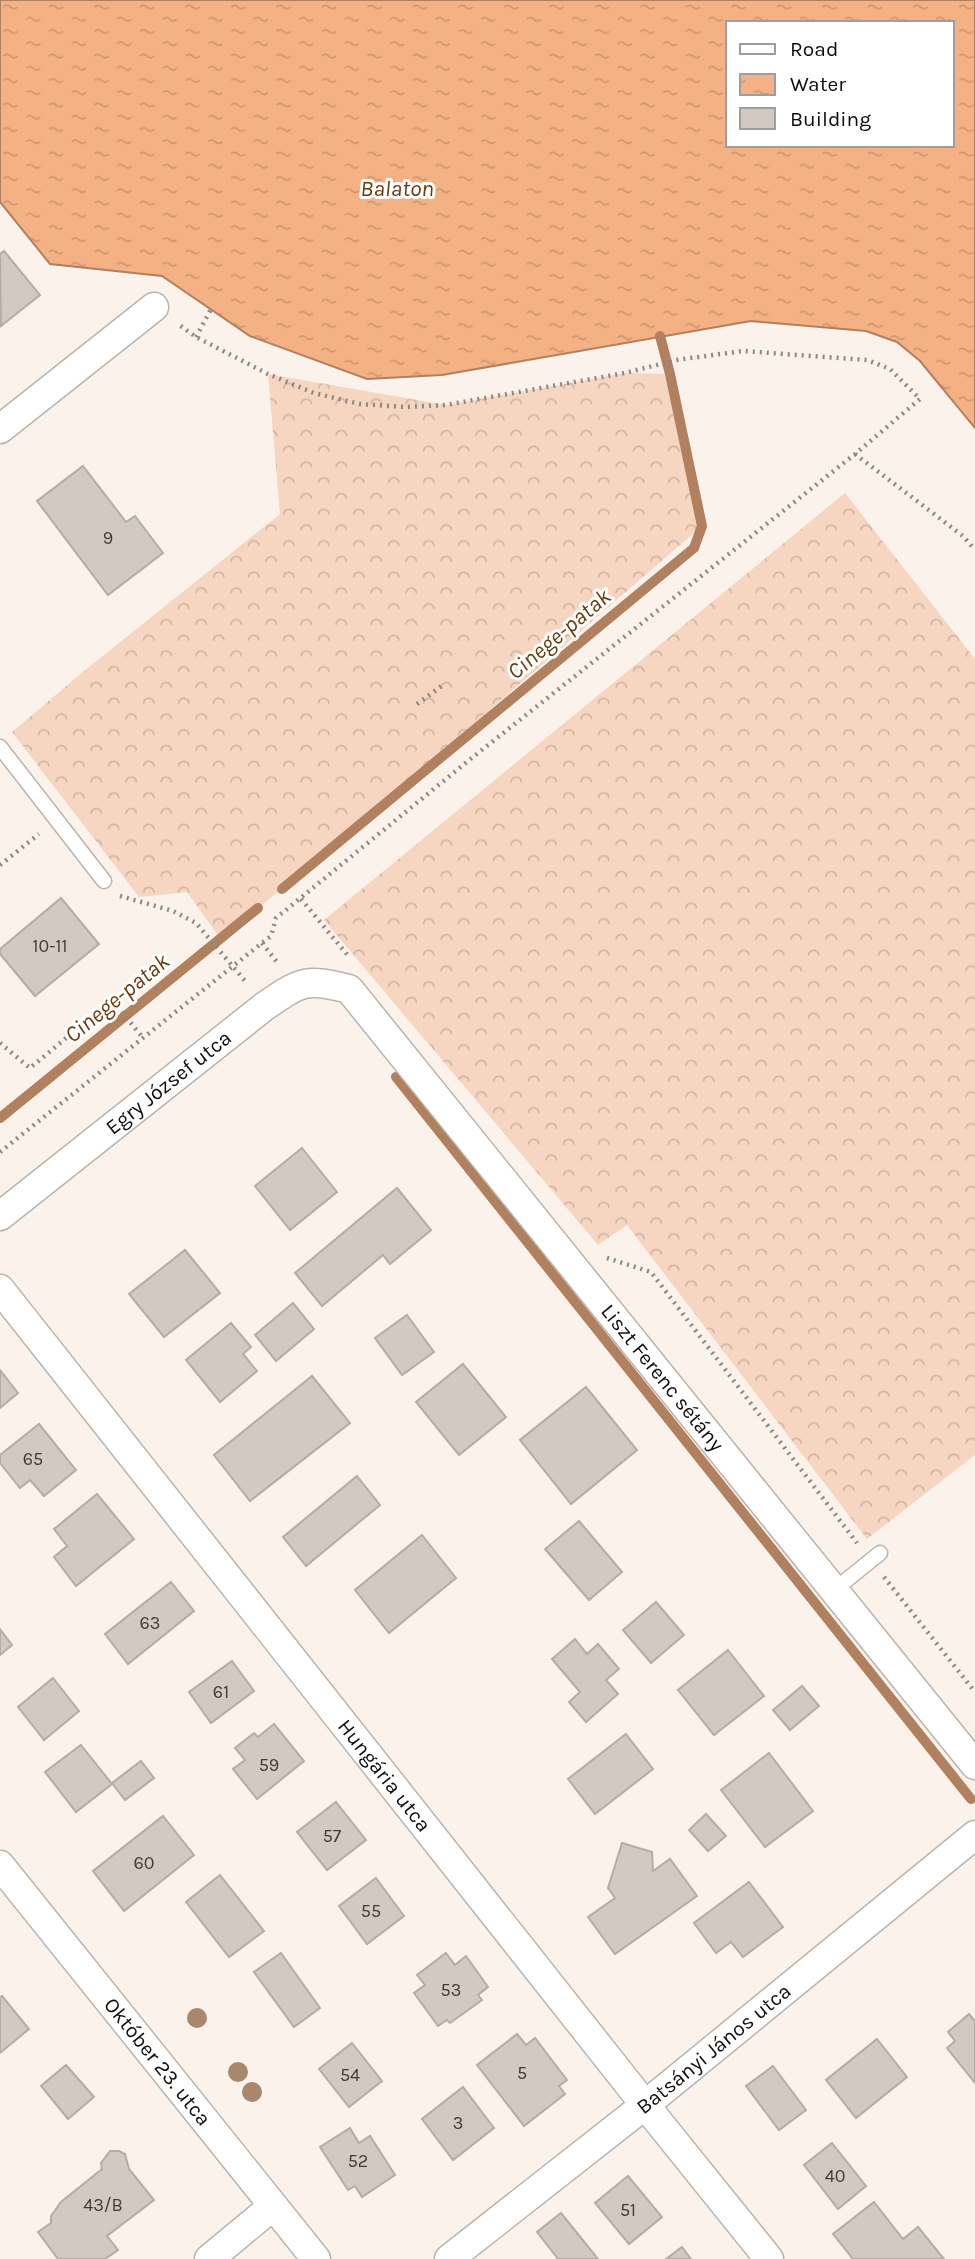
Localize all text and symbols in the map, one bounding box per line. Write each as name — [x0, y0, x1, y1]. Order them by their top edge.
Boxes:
legend — [726, 21, 954, 147]
text: Road — [790, 37, 838, 61]
text: Water — [790, 72, 846, 96]
text: Building — [790, 107, 871, 131]
water label: Balaton — [360, 175, 434, 202]
house number: 9 — [103, 527, 113, 549]
water label: Cinege-patak — [502, 583, 616, 685]
house number: 10-11 — [33, 935, 67, 957]
water label: Cinege-patak — [59, 948, 175, 1048]
street label: Egry József utca — [101, 1026, 236, 1139]
street label: Liszt Ferenc sétány — [596, 1299, 729, 1456]
house number: 65 — [23, 1448, 43, 1470]
house number: 63 — [140, 1612, 160, 1634]
house number: 61 — [213, 1681, 229, 1703]
street label: Hungária utca — [333, 1714, 436, 1836]
house number: 59 — [259, 1754, 279, 1776]
house number: 57 — [323, 1825, 342, 1847]
house number: 60 — [134, 1852, 155, 1874]
house number: 55 — [361, 1900, 381, 1922]
house number: 53 — [441, 1979, 461, 2001]
street label: Batsányi János utca — [632, 1979, 796, 2119]
street label: Október 23. utca — [99, 1993, 216, 2130]
house number: 5 — [517, 2062, 527, 2084]
house number: 54 — [340, 2064, 360, 2086]
house number: 3 — [453, 2112, 463, 2134]
house number: 52 — [348, 2150, 368, 2172]
house number: 40 — [825, 2165, 845, 2187]
house number: 43/B — [83, 2194, 123, 2216]
house number: 51 — [620, 2199, 636, 2221]

